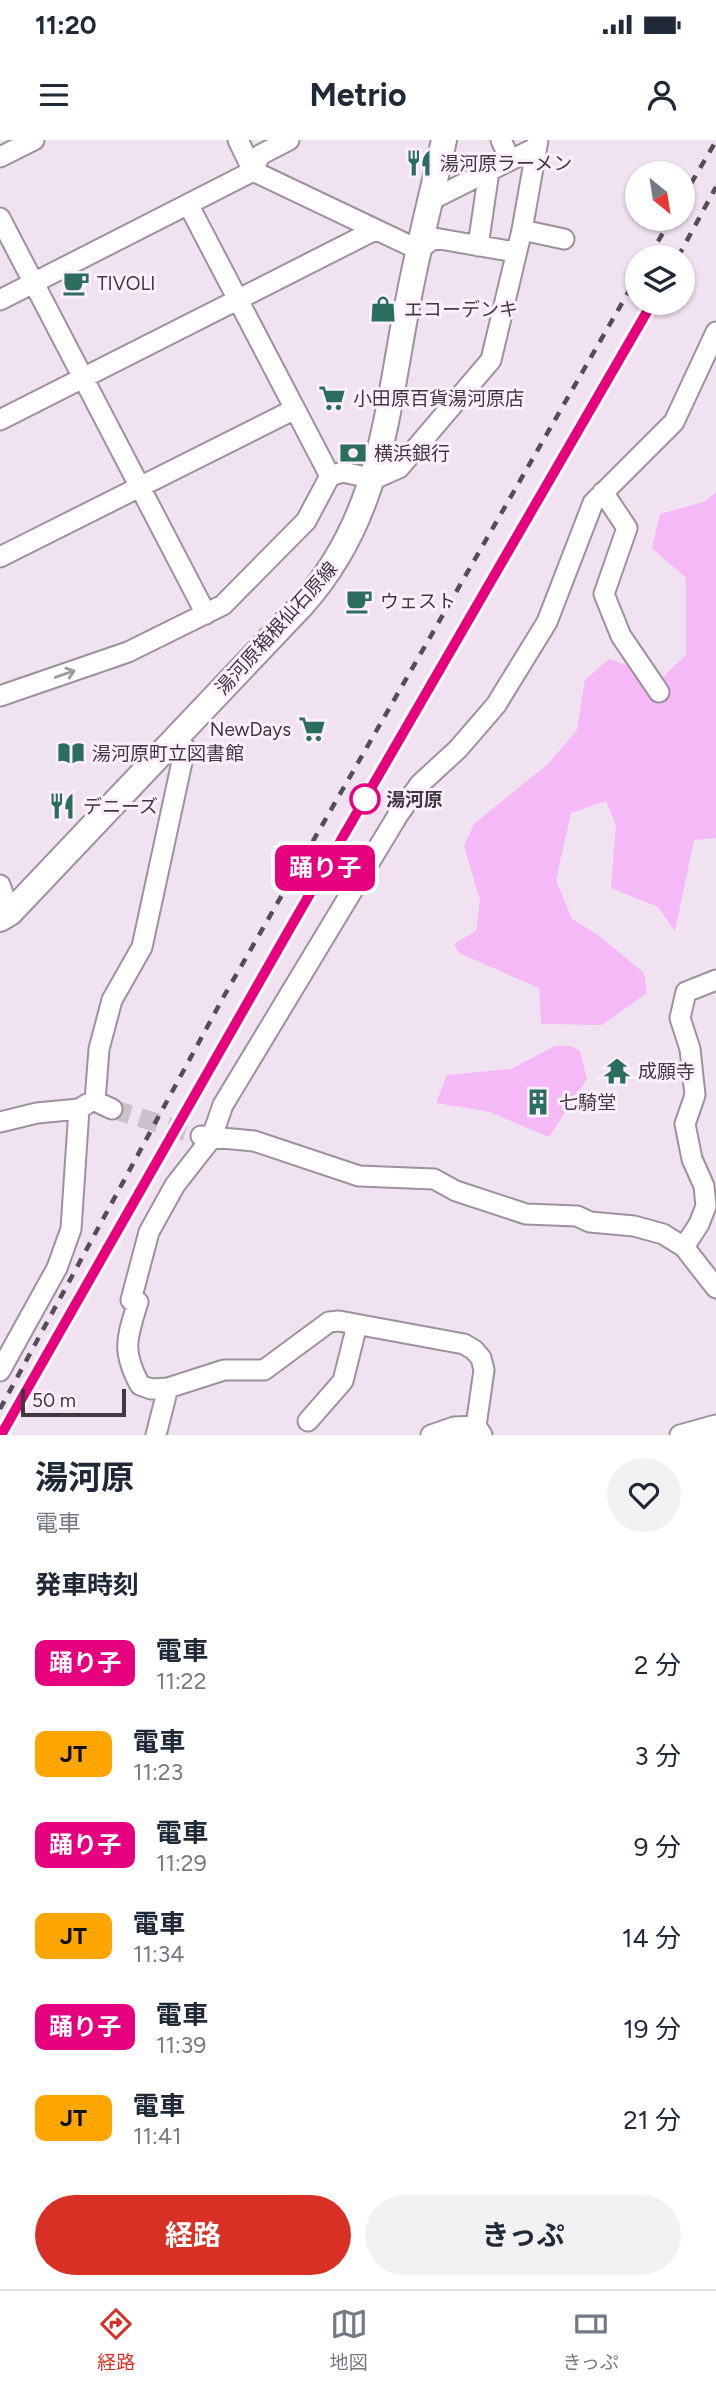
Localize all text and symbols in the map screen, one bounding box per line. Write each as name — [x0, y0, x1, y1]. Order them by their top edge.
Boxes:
text: 11:20 — [35, 9, 97, 41]
icon: menu — [35, 76, 73, 114]
text: Metrio — [309, 76, 407, 114]
icon: person — [643, 76, 681, 114]
restaurant icon: 湯河原ラーメン — [404, 148, 434, 178]
place label: 湯河原ラーメン — [440, 152, 572, 175]
north arrow — [625, 161, 695, 231]
map controls — [625, 161, 695, 315]
button: layers — [625, 245, 695, 315]
cafe icon: TIVOLI — [61, 268, 91, 298]
place label: TIVOLI — [97, 272, 156, 295]
shop icon: エコーデンキ — [368, 294, 398, 324]
place label: エコーデンキ — [404, 298, 518, 321]
supermarket icon: 小田原百貨湯河原店 — [317, 383, 347, 413]
place label: 小田原百貨湯河原店 — [353, 387, 524, 410]
bank icon: 横浜銀行 — [338, 438, 368, 468]
place label: 横浜銀行 — [374, 442, 450, 465]
street label: 湯河原箱根仙石原線 — [211, 557, 342, 700]
cafe icon: ウェスト — [344, 586, 374, 616]
place label: ウェスト — [380, 590, 456, 613]
one-way arrow — [53, 667, 75, 679]
supermarket icon: NewDays — [297, 714, 327, 744]
place label: NewDays — [210, 718, 291, 741]
library icon: 湯河原町立図書館 — [56, 738, 86, 768]
place label: 湯河原町立図書館 — [92, 742, 244, 765]
marker: 湯河原 — [350, 784, 380, 814]
place label: 湯河原 — [386, 788, 443, 811]
restaurant icon: デニーズ — [47, 791, 77, 821]
place label: デニーズ — [83, 795, 158, 818]
line badge: 踊り子 — [285, 845, 365, 891]
text: 踊り子 — [289, 853, 361, 882]
temple icon: 成願寺 — [602, 1056, 632, 1086]
place label: 成願寺 — [638, 1060, 695, 1083]
building icon: 七騎堂 — [523, 1087, 553, 1117]
place label: 七騎堂 — [559, 1091, 616, 1114]
scale bar — [21, 1386, 126, 1418]
text: 50 m — [32, 1389, 76, 1412]
text: 湯河原 — [35, 1458, 134, 1497]
button: heart — [607, 1458, 681, 1532]
text: 電車 — [35, 1509, 81, 1537]
text: 発車時刻 — [35, 1569, 139, 1601]
text: 電車 — [156, 1635, 208, 1667]
text: 踊り子 — [49, 1648, 121, 1677]
text: 2 分 — [634, 1649, 681, 1681]
text: 11:22 — [156, 1667, 207, 1695]
text: 電車 — [133, 1726, 185, 1758]
text: JT — [60, 1739, 87, 1768]
text: 3 分 — [634, 1740, 681, 1772]
text: 11:23 — [133, 1758, 183, 1786]
text: 電車 — [156, 1817, 208, 1849]
text: 踊り子 — [49, 1830, 121, 1859]
text: 9 分 — [634, 1831, 681, 1863]
text: 11:29 — [156, 1849, 207, 1877]
text: 電車 — [133, 1908, 185, 1940]
text: JT — [60, 1921, 87, 1950]
text: 14 分 — [622, 1922, 681, 1954]
text: 11:34 — [133, 1940, 185, 1968]
text: 電車 — [156, 1999, 208, 2031]
text: 踊り子 — [49, 2012, 121, 2041]
text: 19 分 — [623, 2013, 681, 2045]
text: 11:39 — [156, 2031, 206, 2059]
text: 電車 — [133, 2090, 185, 2122]
text: JT — [60, 2103, 87, 2132]
text: 21 分 — [623, 2104, 681, 2136]
text: 11:41 — [133, 2122, 182, 2150]
button: 経路 — [35, 2195, 351, 2275]
button: きっぷ — [365, 2195, 681, 2275]
tab: 経路 — [97, 2305, 135, 2374]
tab: 地図 — [330, 2305, 368, 2374]
tab: きっぷ — [562, 2305, 619, 2374]

